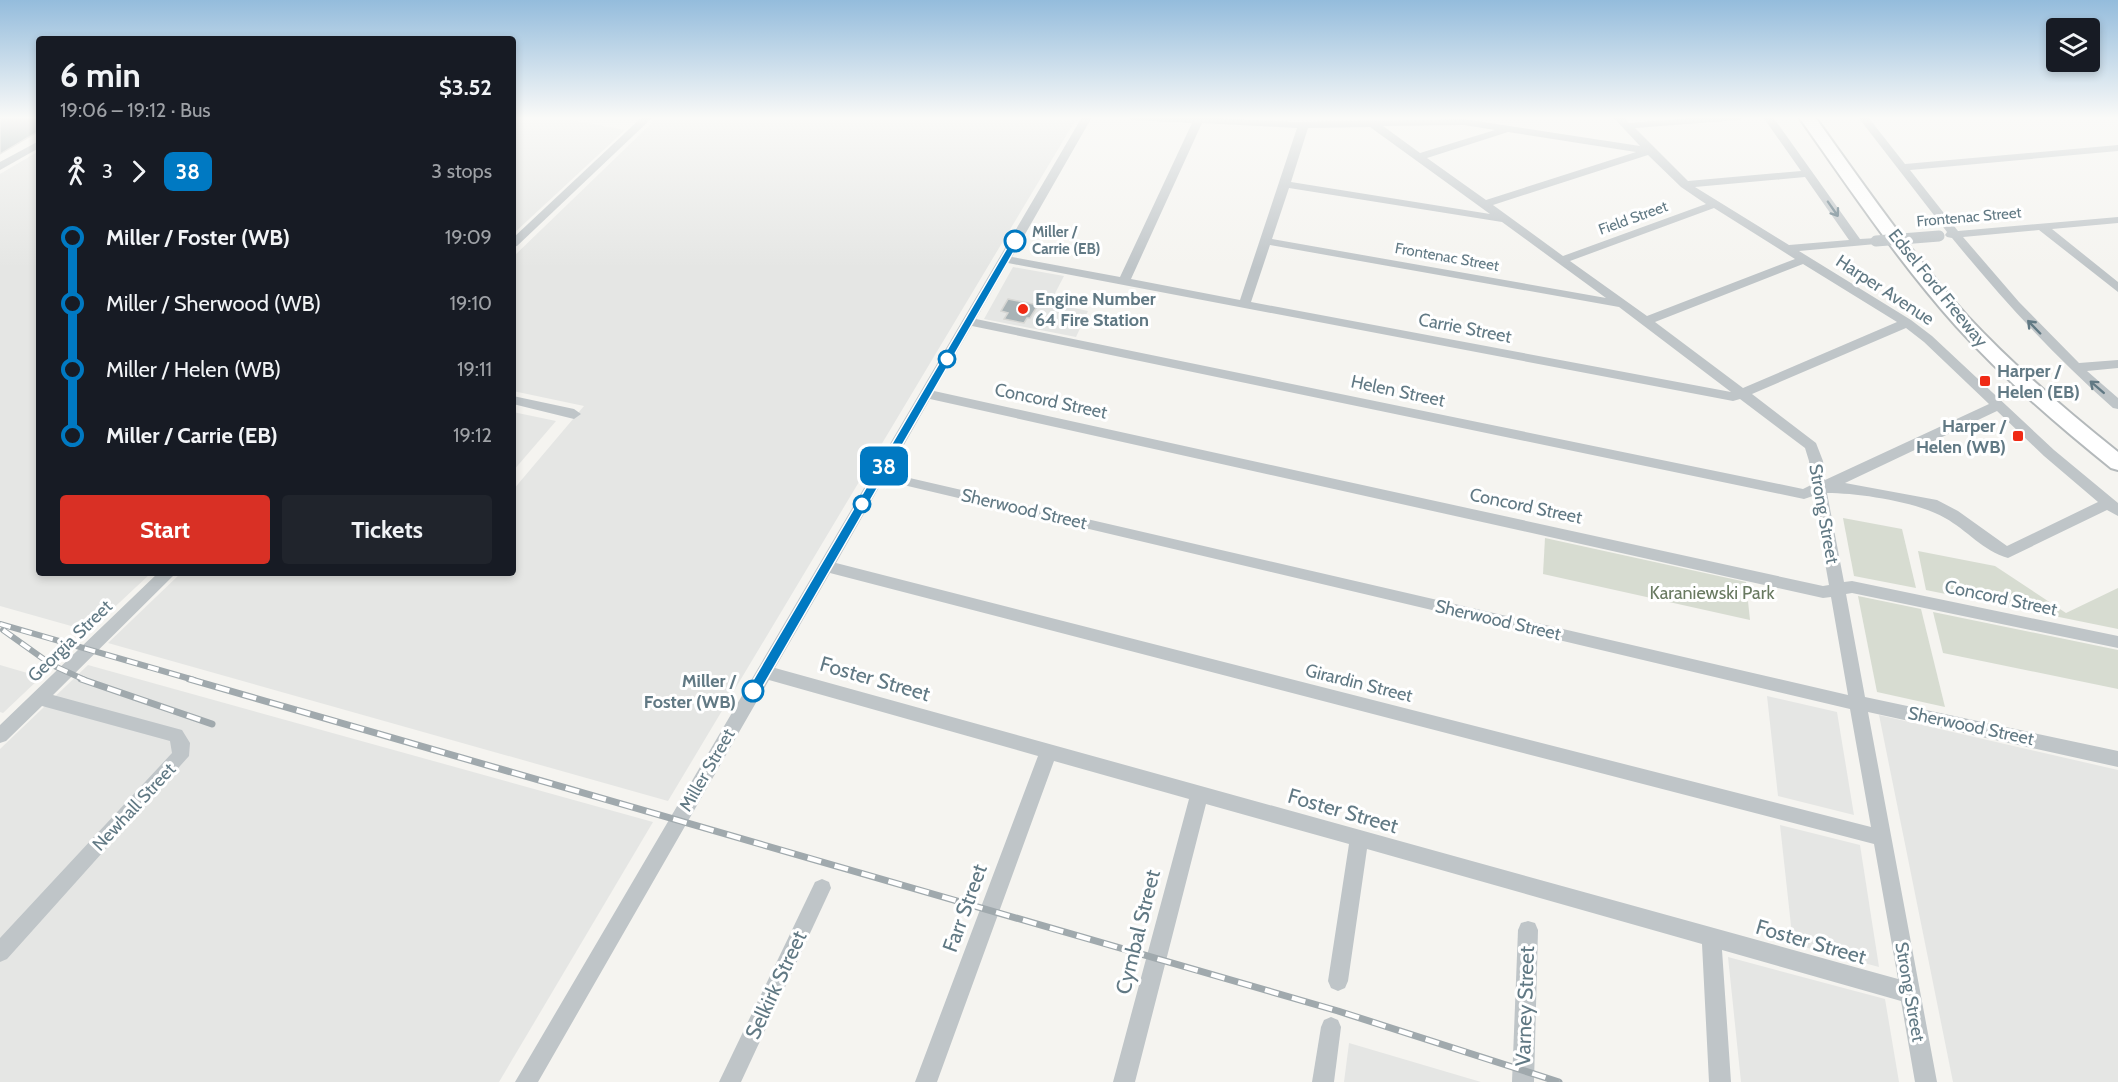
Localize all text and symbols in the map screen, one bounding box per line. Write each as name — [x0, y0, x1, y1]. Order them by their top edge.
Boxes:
map controls — [2046, 18, 2100, 72]
button: layers — [2046, 18, 2100, 72]
text: 6 min — [60, 55, 141, 95]
text: $3.52 — [439, 74, 492, 101]
text: 19:06 – 19:12 · Bus — [60, 98, 211, 122]
icon: walk — [60, 155, 93, 188]
icon: forward — [122, 155, 155, 188]
text: 3 — [102, 159, 113, 183]
text: 38 — [176, 159, 200, 184]
text: 3 stops — [431, 159, 492, 183]
street label: Field Street — [1596, 197, 1670, 239]
one-way arrow — [1827, 200, 1839, 216]
street label: Frontenac Street — [1916, 203, 2022, 231]
place label: Miller / Carrie (EB) — [1032, 223, 1101, 258]
text: Miller / Foster (WB) — [106, 224, 290, 251]
text: 19:09 — [445, 225, 492, 249]
street label: Edsel Ford Freeway — [1884, 225, 1992, 351]
marker: Miller / Carrie (EB) — [1004, 230, 1026, 252]
street label: Frontenac Street — [1394, 239, 1500, 275]
street label: Harper Avenue — [1832, 250, 1938, 330]
place label: Engine Number 64 Fire Station — [1035, 288, 1156, 331]
text: Miller / Sherwood (WB) — [106, 290, 321, 317]
text: 19:10 — [449, 291, 492, 315]
marker: Engine Number 64 Fire Station — [1016, 302, 1030, 316]
street label: Carrie Street — [1417, 308, 1513, 348]
one-way arrow — [2027, 320, 2042, 335]
unlabelled marker — [938, 350, 956, 368]
text: Miller / Helen (WB) — [106, 356, 281, 383]
text: 19:11 — [457, 357, 492, 381]
place label: Harper / Helen (EB) — [1997, 360, 2080, 403]
street label: Helen Street — [1349, 370, 1447, 412]
marker: Harper / Helen (EB) — [1978, 374, 1992, 388]
street label: Concord Street — [993, 378, 1109, 424]
one-way arrow — [2090, 380, 2105, 394]
place label: Harper / Helen (WB) — [1916, 415, 2007, 458]
text: Miller / Carrie (EB) — [106, 422, 278, 449]
text: 19:12 — [453, 423, 492, 447]
marker: Harper / Helen (WB) — [2011, 429, 2025, 443]
line badge: 38 — [857, 446, 911, 486]
text: 38 — [872, 454, 896, 479]
street label: Strong Street — [1804, 462, 1844, 566]
street label: Concord Street — [1468, 483, 1584, 529]
street label: Sherwood Street — [959, 484, 1089, 534]
button: Start — [60, 495, 270, 564]
button: Tickets — [282, 495, 492, 564]
unlabelled marker — [853, 495, 871, 513]
street label: Concord Street — [1943, 575, 2059, 621]
park label: Karaniewski Park — [1650, 582, 1775, 604]
street label: Georgia Street — [23, 595, 117, 687]
street label: Sherwood Street — [1433, 595, 1563, 645]
street label: Foster Street — [817, 651, 933, 706]
street label: Girardin Street — [1303, 659, 1415, 707]
place label: Miller / Foster (WB) — [644, 670, 737, 713]
marker: Miller / Foster (WB) — [742, 680, 764, 702]
street label: Sherwood Street — [1906, 702, 2036, 750]
street label: Miller Street — [675, 725, 739, 815]
street label: Newhall Street — [88, 759, 180, 855]
street label: Foster Street — [1285, 783, 1401, 838]
street label: Farr Street — [937, 860, 992, 955]
street label: Cymbal Street — [1110, 867, 1165, 997]
street label: Foster Street — [1753, 914, 1869, 969]
street label: Selkirk Street — [740, 927, 812, 1043]
street label: Strong Street — [1890, 940, 1930, 1044]
street label: Varney Street — [1510, 945, 1539, 1067]

